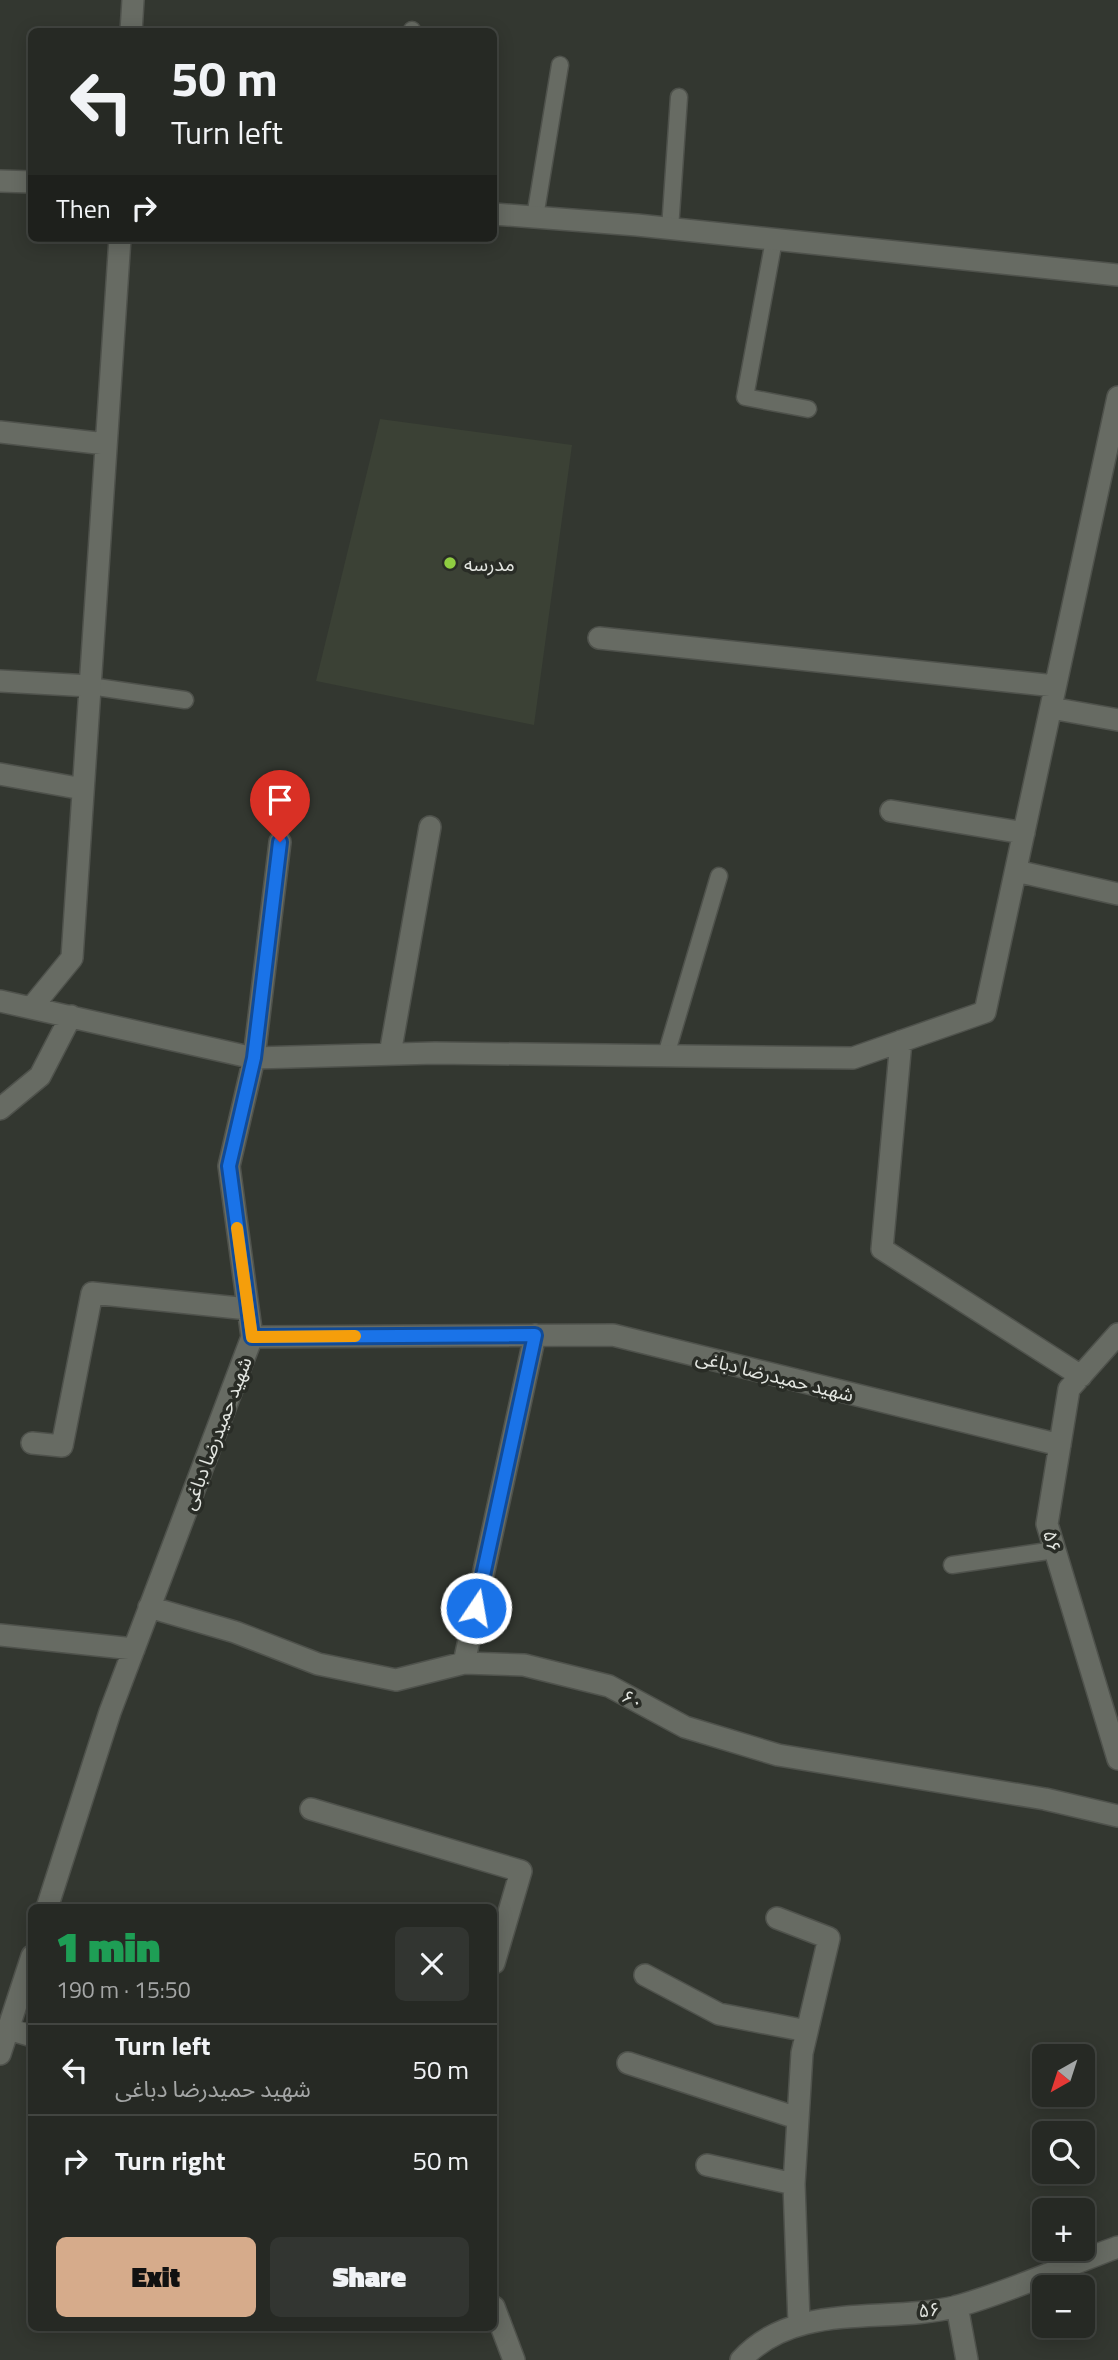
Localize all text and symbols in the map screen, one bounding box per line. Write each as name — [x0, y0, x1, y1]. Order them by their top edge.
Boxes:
text: 50 m — [171, 40, 278, 115]
icon: left — [56, 56, 147, 147]
text: Turn left — [171, 108, 283, 156]
text: Then — [56, 189, 111, 228]
icon: right — [125, 189, 163, 227]
place label: مدرسه — [464, 549, 515, 578]
marker: مدرسه — [442, 555, 458, 571]
pin — [250, 770, 310, 842]
icon: arrive — [261, 781, 299, 819]
street label: شهید حمیدرضا دباغی — [693, 1341, 857, 1409]
street label: شهید حمیدرضا دباغی — [173, 1352, 259, 1514]
street label: ۵۶ — [1036, 1527, 1070, 1555]
position arrow — [439, 1571, 513, 1645]
street label: ۶۰ — [617, 1681, 649, 1717]
text: 1 min — [56, 1914, 160, 1978]
button: close — [395, 1927, 469, 2001]
text: 190 m · 15:50 — [56, 1972, 191, 2007]
text: Turn left — [115, 2026, 210, 2065]
north arrow — [1032, 2044, 1096, 2107]
map controls — [1032, 2044, 1095, 2338]
text: 50 m — [412, 2050, 469, 2089]
icon: left — [56, 2051, 94, 2089]
text: شهید حمیدرضا دباغی — [115, 2071, 311, 2106]
button: search — [1032, 2121, 1095, 2184]
text: Turn right — [115, 2141, 226, 2180]
text: 50 m — [412, 2141, 469, 2180]
icon: right — [56, 2142, 94, 2180]
button: + — [1032, 2198, 1095, 2261]
button: Exit — [56, 2237, 256, 2317]
button: Share — [270, 2237, 469, 2317]
button: − — [1032, 2275, 1095, 2338]
street label: ۵۶ — [917, 2293, 941, 2325]

